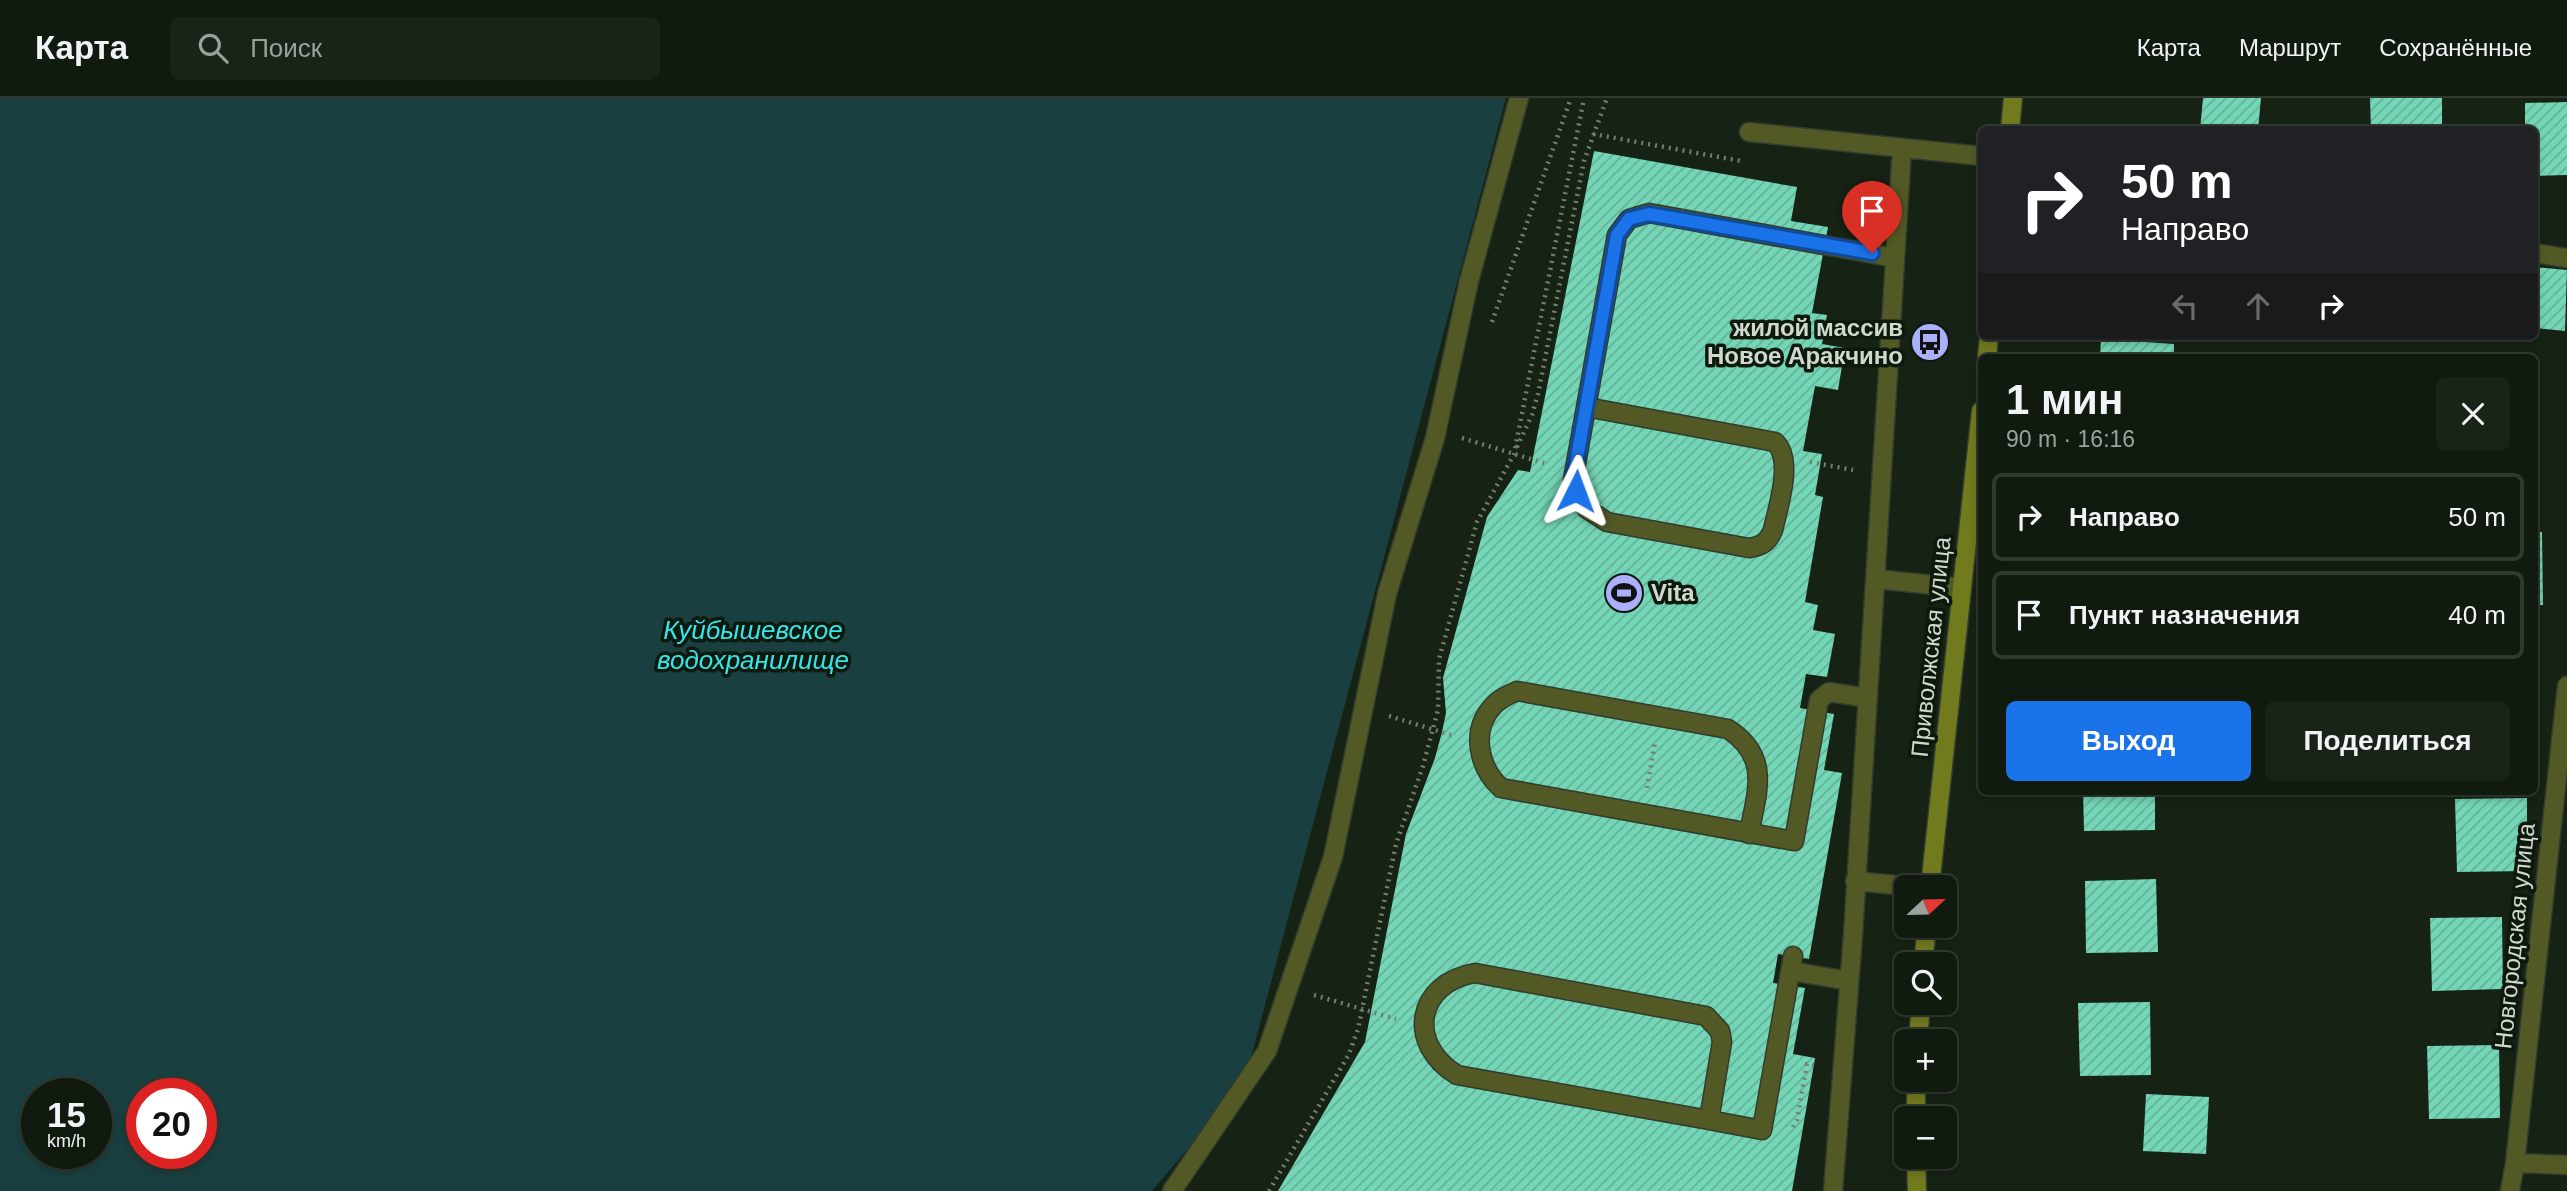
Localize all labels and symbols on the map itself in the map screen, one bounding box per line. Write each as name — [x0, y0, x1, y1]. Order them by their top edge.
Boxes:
pin — [1842, 181, 1902, 253]
place label: жилой массив Новое Аракчино — [1707, 314, 1903, 369]
bus stop icon: жилой массив Новое Аракчино — [1909, 321, 1951, 363]
position arrow — [1539, 454, 1613, 528]
street label: Приволжская улица — [1906, 535, 1956, 758]
sports icon: Vita — [1603, 572, 1645, 614]
place label: Vita — [1651, 579, 1695, 606]
water label: Куйбышевское водохранилище — [657, 615, 849, 675]
street label: Новгородская улица — [2489, 821, 2540, 1050]
north arrow — [1894, 875, 1956, 938]
speed limit sign: 20 — [126, 1078, 217, 1169]

